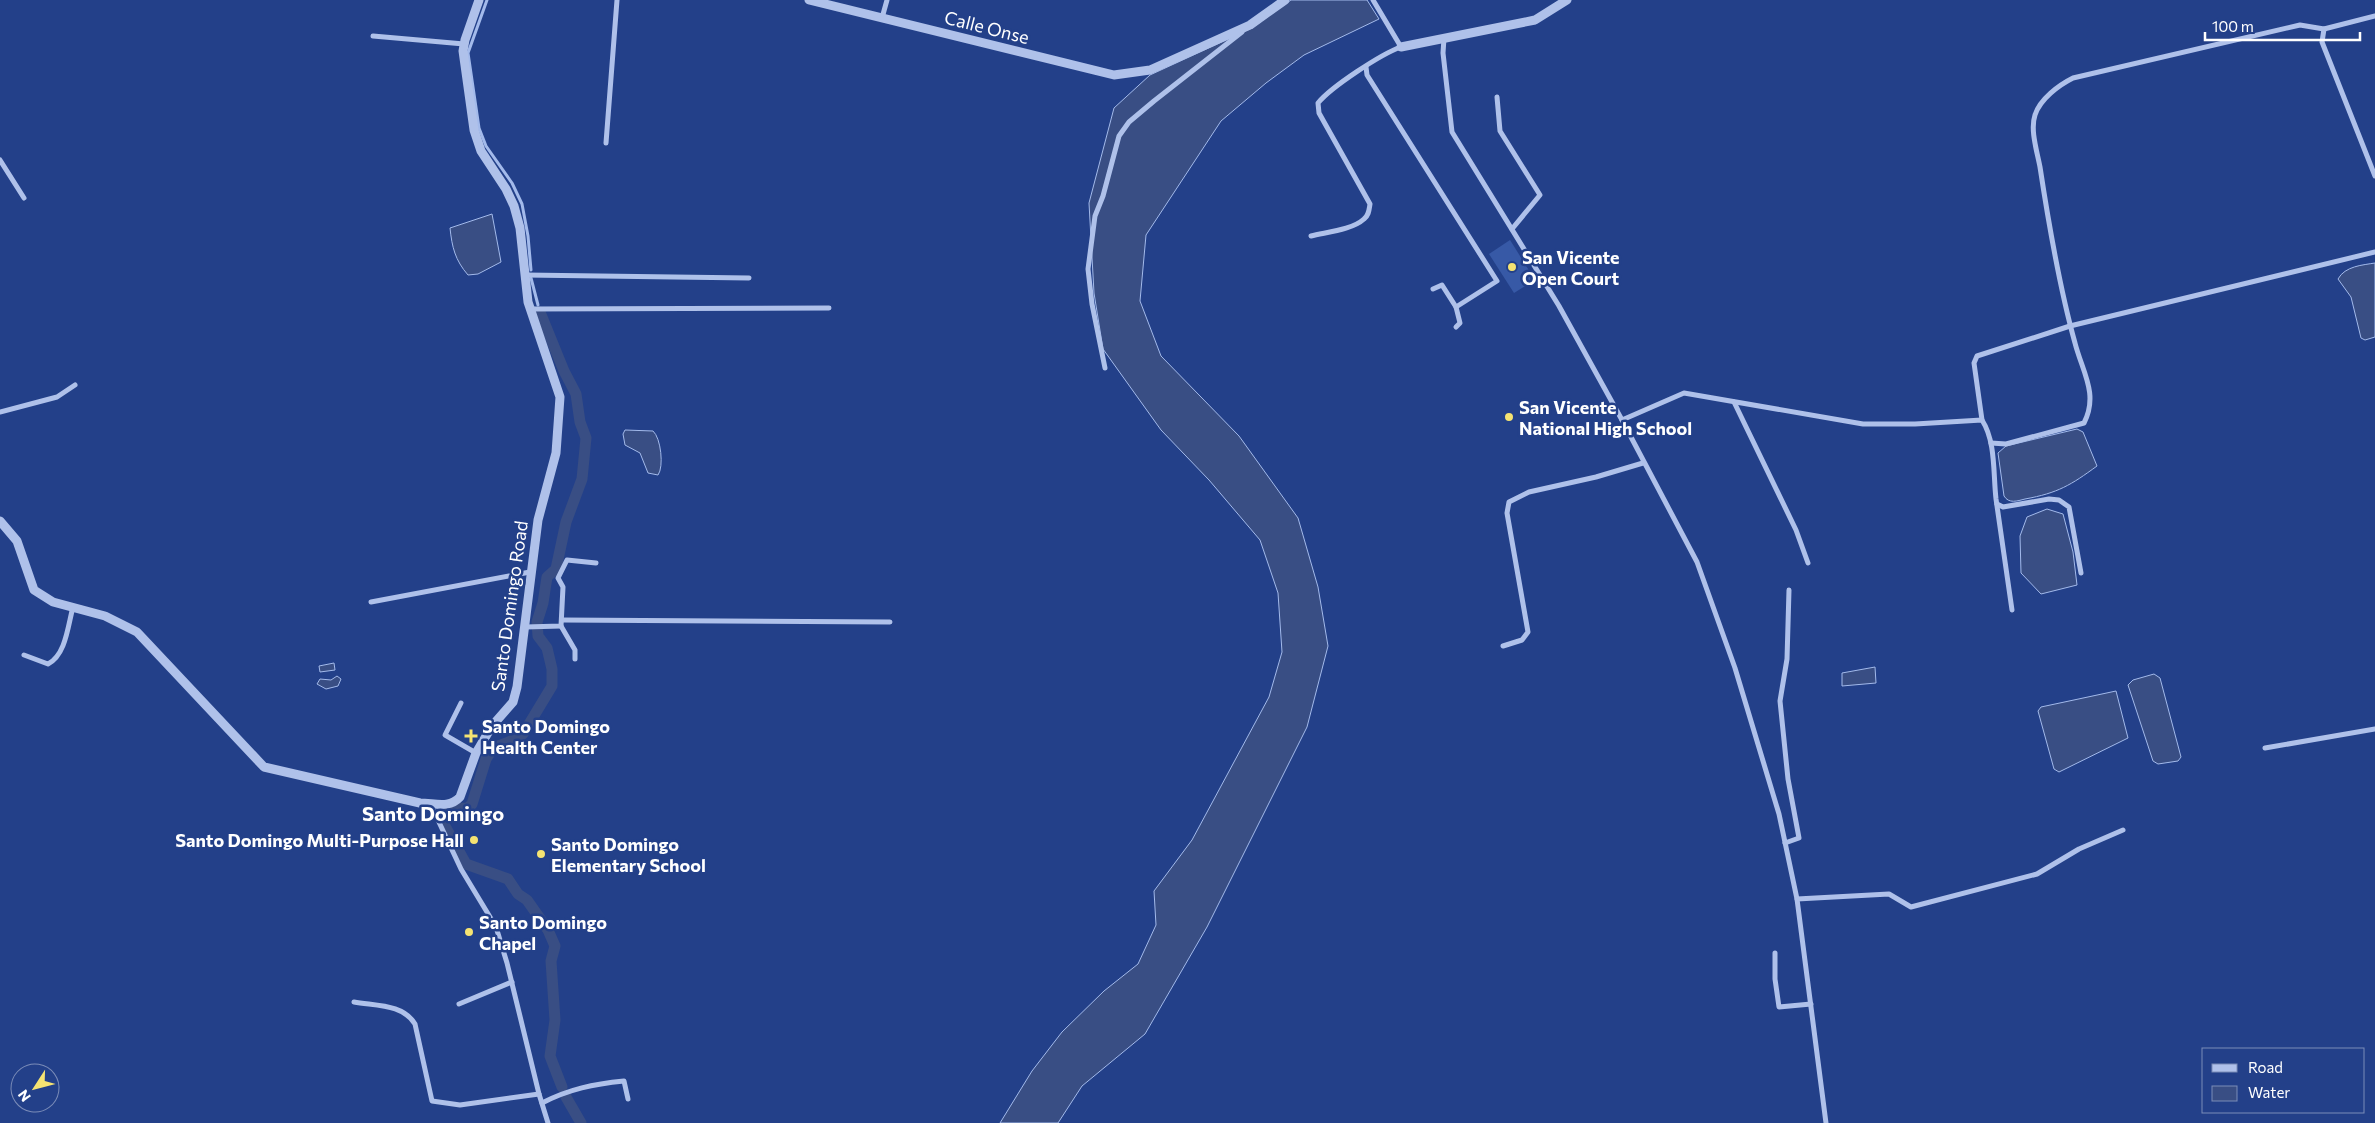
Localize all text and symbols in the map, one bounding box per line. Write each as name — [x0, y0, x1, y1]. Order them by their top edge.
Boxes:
street label: Calle Onse — [942, 6, 1032, 48]
scale bar — [2205, 10, 2360, 42]
text: 100 m — [2212, 17, 2254, 35]
place label: San Vicente Open Court — [1522, 246, 1620, 289]
marker: San Vicente Open Court — [1506, 261, 1518, 273]
place label: San Vicente National High School — [1519, 396, 1692, 439]
marker: San Vicente National High School — [1503, 411, 1515, 423]
street label: Santo Domingo Road — [486, 519, 532, 693]
place label: Santo Domingo Health Center — [482, 715, 610, 758]
marker: Santo Domingo Health Center — [464, 729, 478, 743]
district label: Santo Domingo — [362, 801, 504, 825]
place label: Santo Domingo Multi-Purpose Hall — [175, 829, 464, 851]
place label: Santo Domingo Elementary School — [551, 833, 706, 876]
marker: Santo Domingo Multi-Purpose Hall — [468, 834, 480, 846]
marker: Santo Domingo Elementary School — [535, 848, 547, 860]
place label: Santo Domingo Chapel — [479, 911, 607, 954]
marker: Santo Domingo Chapel — [463, 926, 475, 938]
legend — [2202, 1048, 2365, 1113]
text: Road — [2248, 1058, 2283, 1076]
north arrow — [10, 1063, 60, 1113]
text: Water — [2248, 1083, 2290, 1101]
text: N — [14, 1087, 34, 1105]

